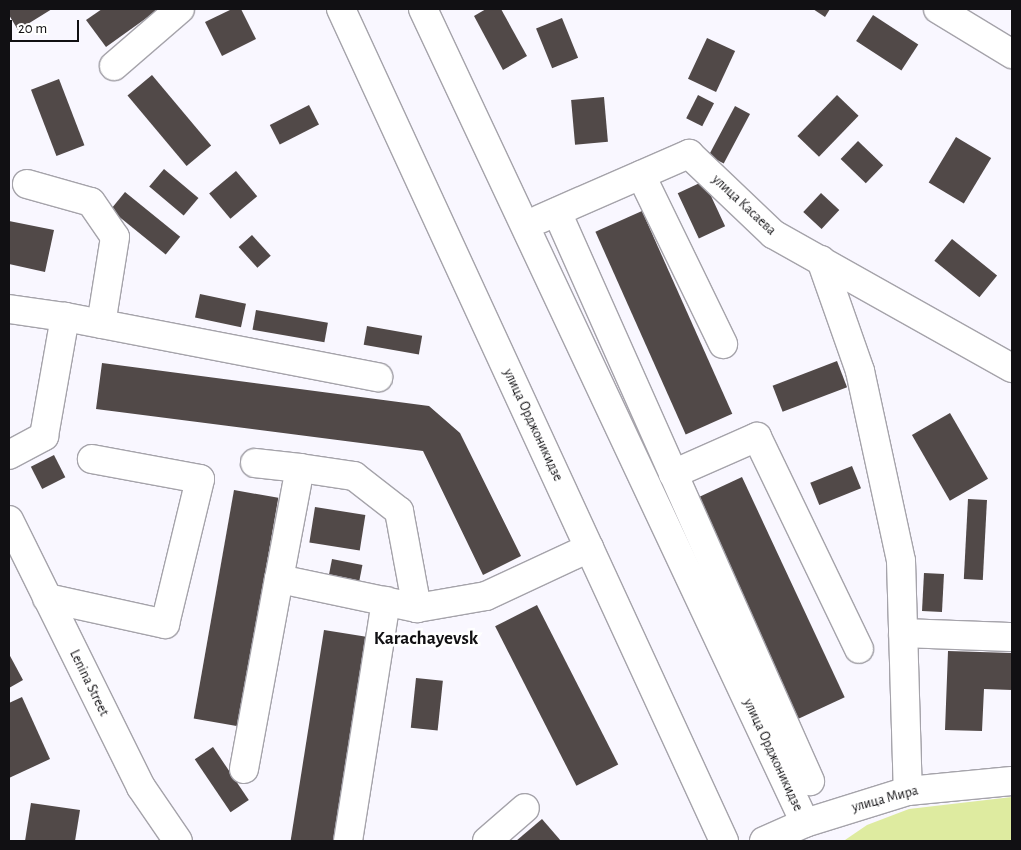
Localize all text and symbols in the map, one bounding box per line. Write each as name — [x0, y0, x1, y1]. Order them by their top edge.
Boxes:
scale bar — [12, 10, 81, 42]
text: 20 m — [18, 21, 47, 36]
street label: улица Касаева — [709, 171, 779, 239]
street label: улица Орджоникидзе — [500, 366, 566, 484]
district label: Karachayevsk — [374, 628, 478, 650]
street label: Lenina Street — [66, 647, 112, 719]
street label: улица Орджоникидзе — [740, 696, 806, 814]
street label: улица Мира — [850, 782, 920, 816]

